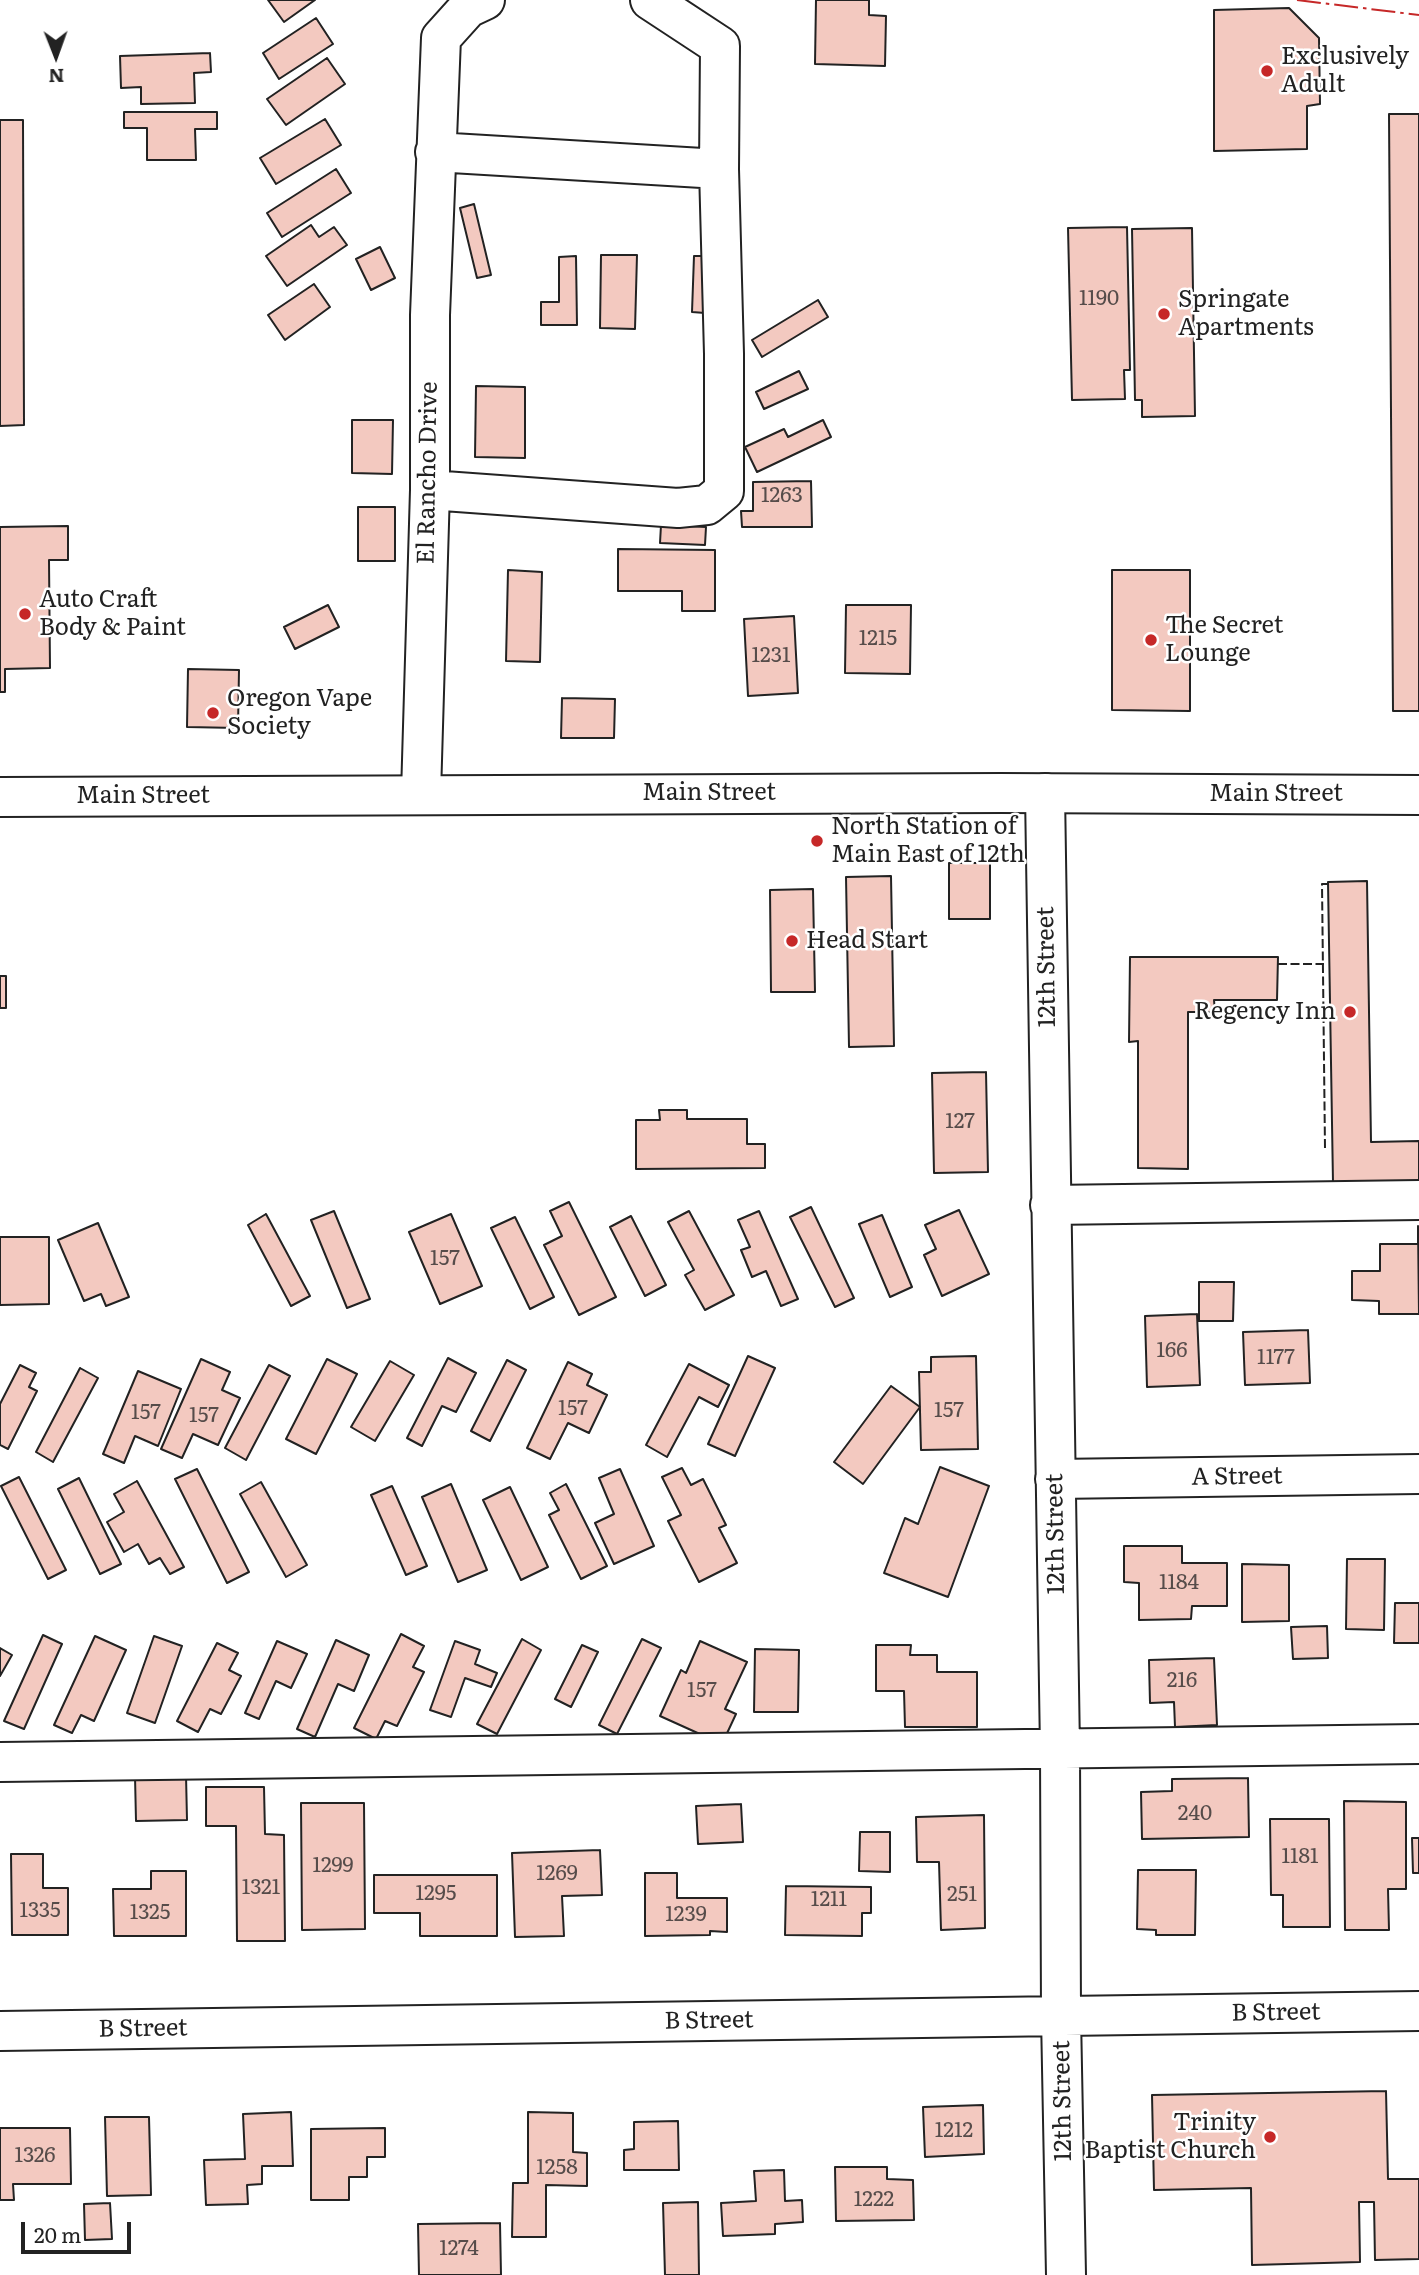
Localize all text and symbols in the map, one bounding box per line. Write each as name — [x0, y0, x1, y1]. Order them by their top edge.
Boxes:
north arrow — [21, 21, 91, 91]
place label: Exclusively Adult — [1281, 43, 1409, 99]
text: N — [48, 63, 65, 91]
marker: Exclusively Adult — [1259, 63, 1275, 79]
house number: 1190 — [1079, 286, 1119, 312]
place label: Springate Apartments — [1178, 286, 1314, 342]
marker: Springate Apartments — [1156, 306, 1172, 322]
street label: El Rancho Drive — [412, 381, 444, 565]
house number: 1263 — [761, 483, 803, 509]
place label: Auto Craft Body & Paint — [39, 586, 186, 642]
marker: Auto Craft Body & Paint — [17, 606, 33, 622]
place label: The Secret Lounge — [1165, 612, 1283, 668]
house number: 1215 — [859, 626, 897, 652]
marker: The Secret Lounge — [1143, 632, 1159, 648]
house number: 1231 — [751, 643, 791, 669]
place label: Oregon Vape Society — [227, 685, 372, 741]
marker: Oregon Vape Society — [205, 705, 221, 721]
street label: Main Street — [642, 779, 776, 807]
street label: Main Street — [1209, 780, 1343, 808]
street label: Main Street — [76, 782, 210, 810]
place label: North Station of Main East of 12th — [831, 813, 1025, 869]
marker: North Station of Main East of 12th — [809, 833, 825, 849]
street label: 12th Street — [1032, 906, 1062, 1028]
place label: Head Start — [806, 927, 928, 955]
marker: Head Start — [784, 933, 800, 949]
place label: Regency Inn — [1194, 998, 1336, 1026]
marker: Regency Inn — [1342, 1004, 1358, 1020]
house number: 127 — [945, 1109, 975, 1135]
house number: 157 — [430, 1246, 460, 1272]
house number: 166 — [1156, 1338, 1188, 1364]
house number: 1177 — [1257, 1345, 1295, 1371]
house number: 157 — [558, 1396, 588, 1422]
house number: 157 — [934, 1398, 964, 1424]
house number: 157 — [131, 1400, 161, 1426]
house number: 157 — [189, 1403, 219, 1429]
street label: A Street — [1191, 1462, 1283, 1492]
street label: 12th Street — [1041, 1473, 1071, 1595]
house number: 1184 — [1159, 1570, 1199, 1596]
house number: 216 — [1167, 1668, 1197, 1694]
house number: 157 — [687, 1678, 717, 1704]
house number: 240 — [1178, 1801, 1212, 1827]
house number: 1181 — [1281, 1844, 1319, 1870]
house number: 1299 — [312, 1853, 354, 1879]
house number: 1269 — [536, 1861, 578, 1887]
house number: 1321 — [242, 1875, 280, 1901]
house number: 1295 — [416, 1881, 456, 1907]
house number: 251 — [947, 1882, 977, 1908]
house number: 1211 — [811, 1887, 847, 1913]
house number: 1335 — [19, 1898, 61, 1924]
house number: 1325 — [130, 1900, 170, 1926]
house number: 1239 — [665, 1902, 707, 1928]
street label: B Street — [1231, 1998, 1321, 2028]
street label: B Street — [664, 2006, 754, 2036]
street label: B Street — [98, 2014, 188, 2044]
street label: 12th Street — [1048, 2040, 1078, 2162]
place label: Trinity Baptist Church — [1084, 2109, 1256, 2165]
house number: 1212 — [935, 2118, 973, 2144]
marker: Trinity Baptist Church — [1262, 2129, 1278, 2145]
house number: 1326 — [14, 2143, 56, 2169]
house number: 1258 — [536, 2155, 578, 2181]
house number: 1222 — [854, 2187, 894, 2213]
scale bar — [24, 2208, 135, 2252]
text: 20 m — [34, 2218, 81, 2249]
house number: 1274 — [439, 2236, 479, 2262]

